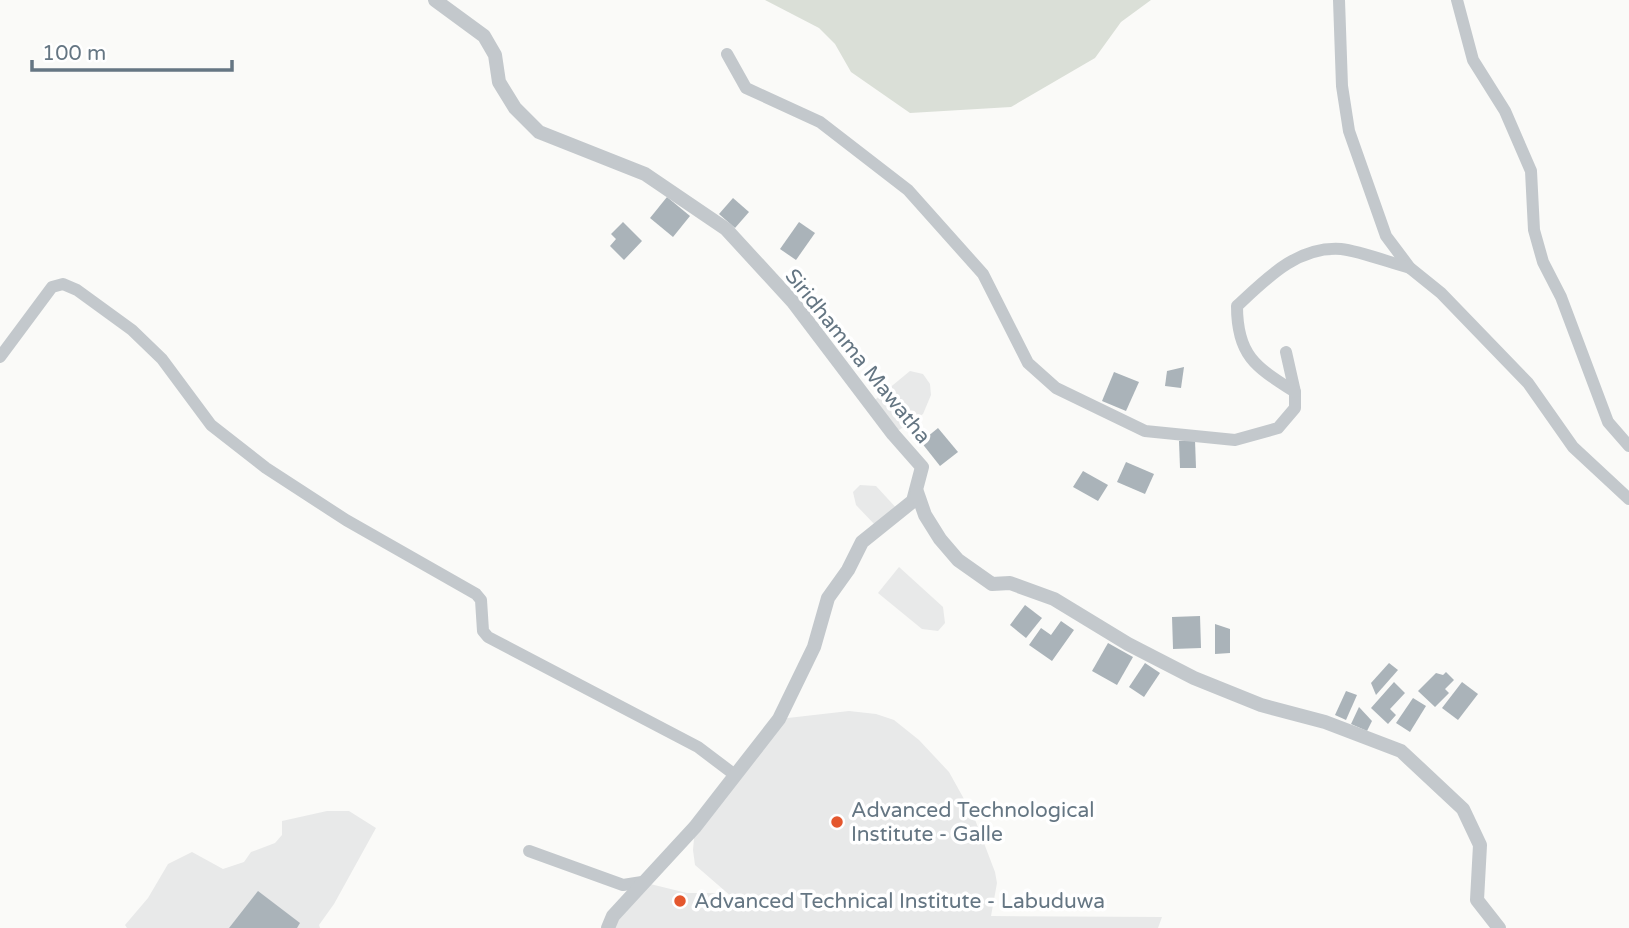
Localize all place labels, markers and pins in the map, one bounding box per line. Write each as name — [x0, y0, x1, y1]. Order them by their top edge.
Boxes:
place label: Advanced Technological Institute - Galle — [851, 798, 1095, 847]
marker: Advanced Technological Institute - Galle — [829, 814, 845, 830]
place label: Advanced Technical Institute - Labuduwa — [694, 889, 1105, 914]
marker: Advanced Technical Institute - Labuduwa — [672, 893, 688, 909]

